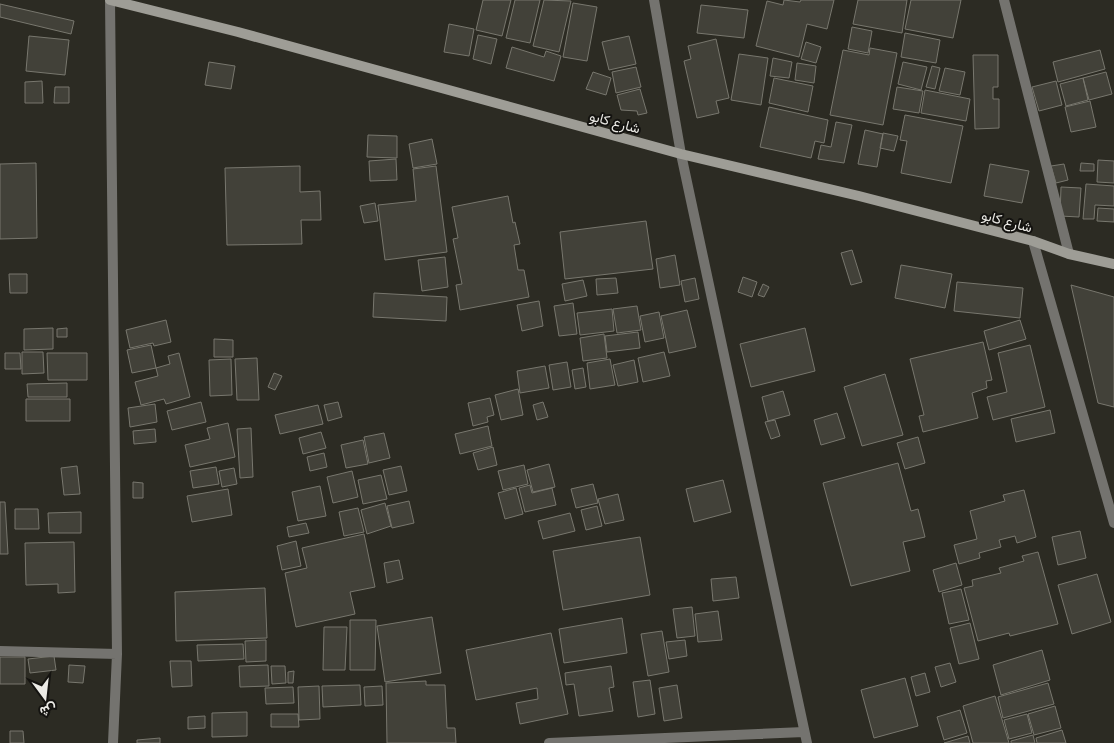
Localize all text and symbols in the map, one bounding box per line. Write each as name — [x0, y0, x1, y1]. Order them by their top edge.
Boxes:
street label: شارع كابو — [587, 109, 642, 139]
street label: شارع كابو — [979, 208, 1034, 238]
north arrow — [20, 673, 70, 723]
text: ش — [37, 699, 58, 720]

